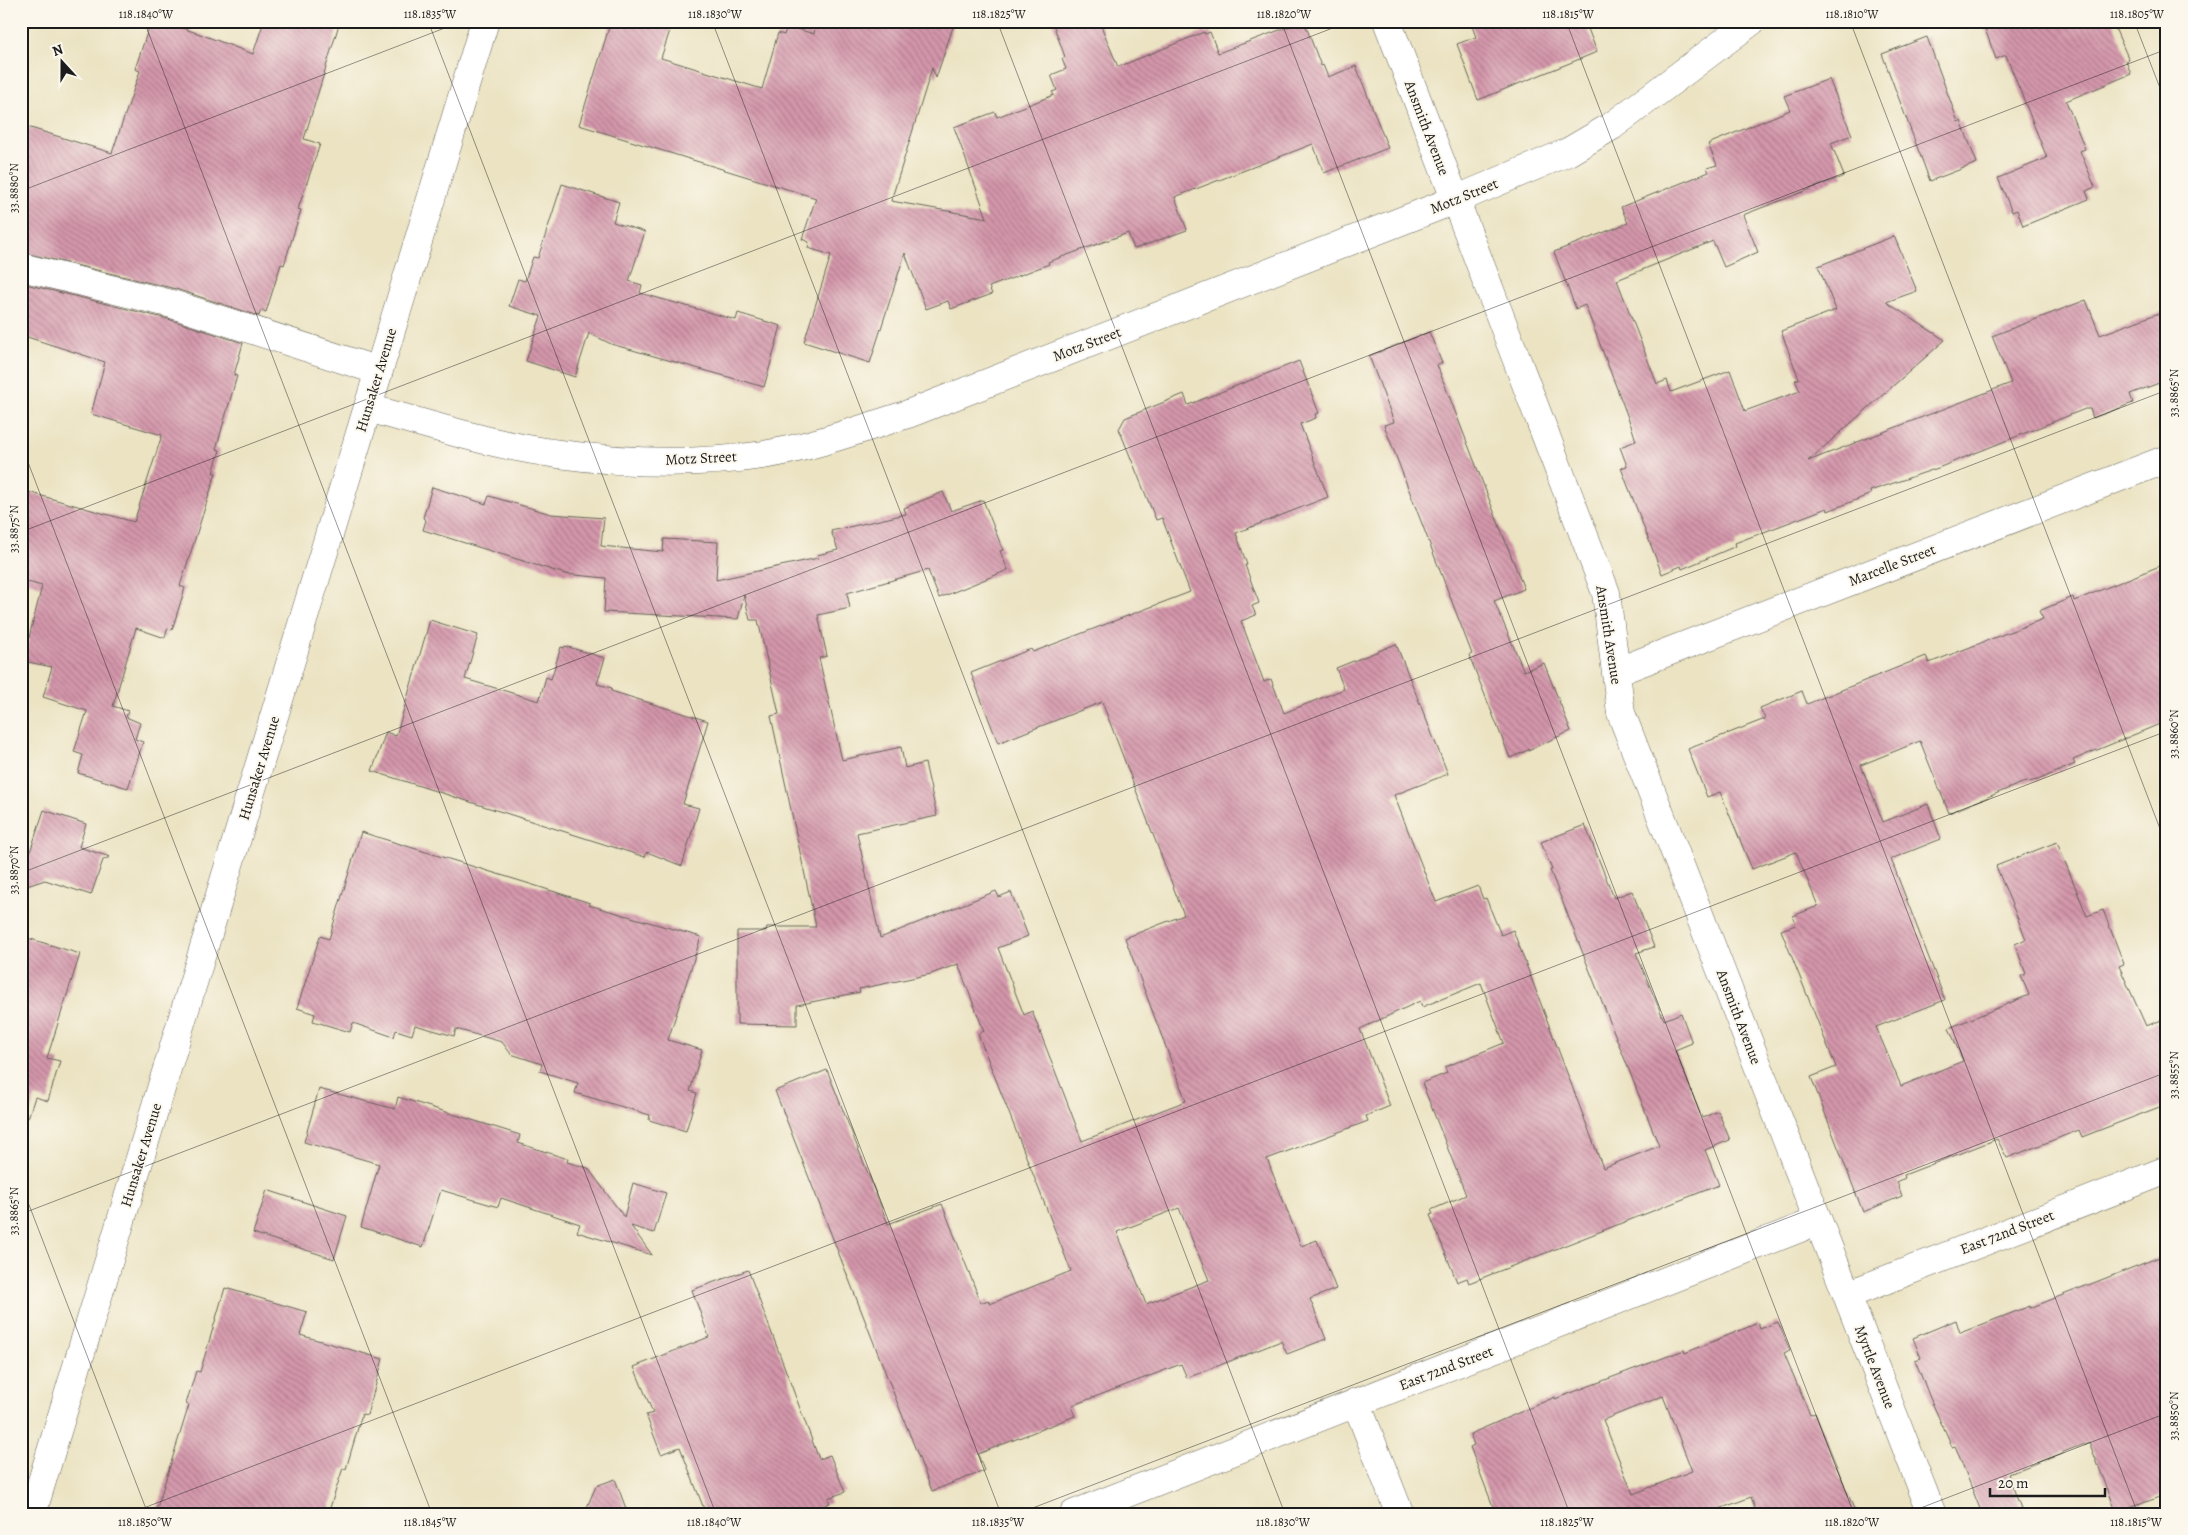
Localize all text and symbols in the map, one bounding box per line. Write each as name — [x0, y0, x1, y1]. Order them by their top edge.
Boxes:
text: 118.1840°W — [119, 6, 174, 22]
text: 118.1835°W — [404, 6, 457, 22]
text: 118.1830°W — [688, 6, 743, 22]
text: 118.1825°W — [972, 6, 1026, 22]
text: 118.1820°W — [1257, 6, 1312, 22]
text: 118.1815°W — [1542, 6, 1595, 22]
text: 118.1810°W — [1826, 6, 1879, 22]
text: 118.1805°W — [2110, 6, 2165, 22]
north arrow — [38, 38, 88, 88]
text: N — [49, 40, 66, 61]
street label: Ansmith Avenue — [1399, 77, 1454, 179]
text: 33.8880°N — [6, 163, 22, 213]
street label: Motz Street — [1427, 173, 1501, 219]
street label: Motz Street — [1050, 322, 1124, 366]
street label: Hunsaker Avenue — [351, 325, 401, 435]
text: 33.8865°N — [2166, 369, 2182, 417]
street label: Motz Street — [665, 446, 737, 470]
text: 33.8875°N — [6, 505, 22, 553]
street label: Marcelle Street — [1846, 539, 1939, 591]
street label: Ansmith Avenue — [1591, 583, 1627, 686]
text: 33.8860°N — [2166, 709, 2182, 759]
street label: Hunsaker Avenue — [234, 713, 284, 823]
text: 33.8870°N — [6, 845, 22, 894]
street label: Ansmith Avenue — [1711, 966, 1766, 1068]
text: 33.8855°N — [2166, 1051, 2182, 1099]
street label: Hunsaker Avenue — [116, 1100, 166, 1210]
text: 33.8865°N — [6, 1187, 22, 1235]
street label: East 72nd Street — [1957, 1205, 2057, 1259]
street label: Myrtle Avenue — [1850, 1322, 1900, 1412]
street label: East 72nd Street — [1396, 1341, 1496, 1395]
text: 33.8850°N — [2166, 1391, 2182, 1441]
scale bar — [1990, 1465, 2106, 1497]
text: 20 m — [1998, 1473, 2029, 1493]
text: 118.1850°W — [118, 1514, 173, 1530]
text: 118.1845°W — [403, 1514, 457, 1530]
text: 118.1840°W — [687, 1514, 742, 1530]
text: 118.1835°W — [972, 1514, 1025, 1530]
text: 118.1830°W — [1256, 1514, 1311, 1530]
text: 118.1825°W — [1540, 1514, 1594, 1530]
text: 118.1820°W — [1825, 1514, 1880, 1530]
text: 118.1815°W — [2110, 1514, 2163, 1530]

